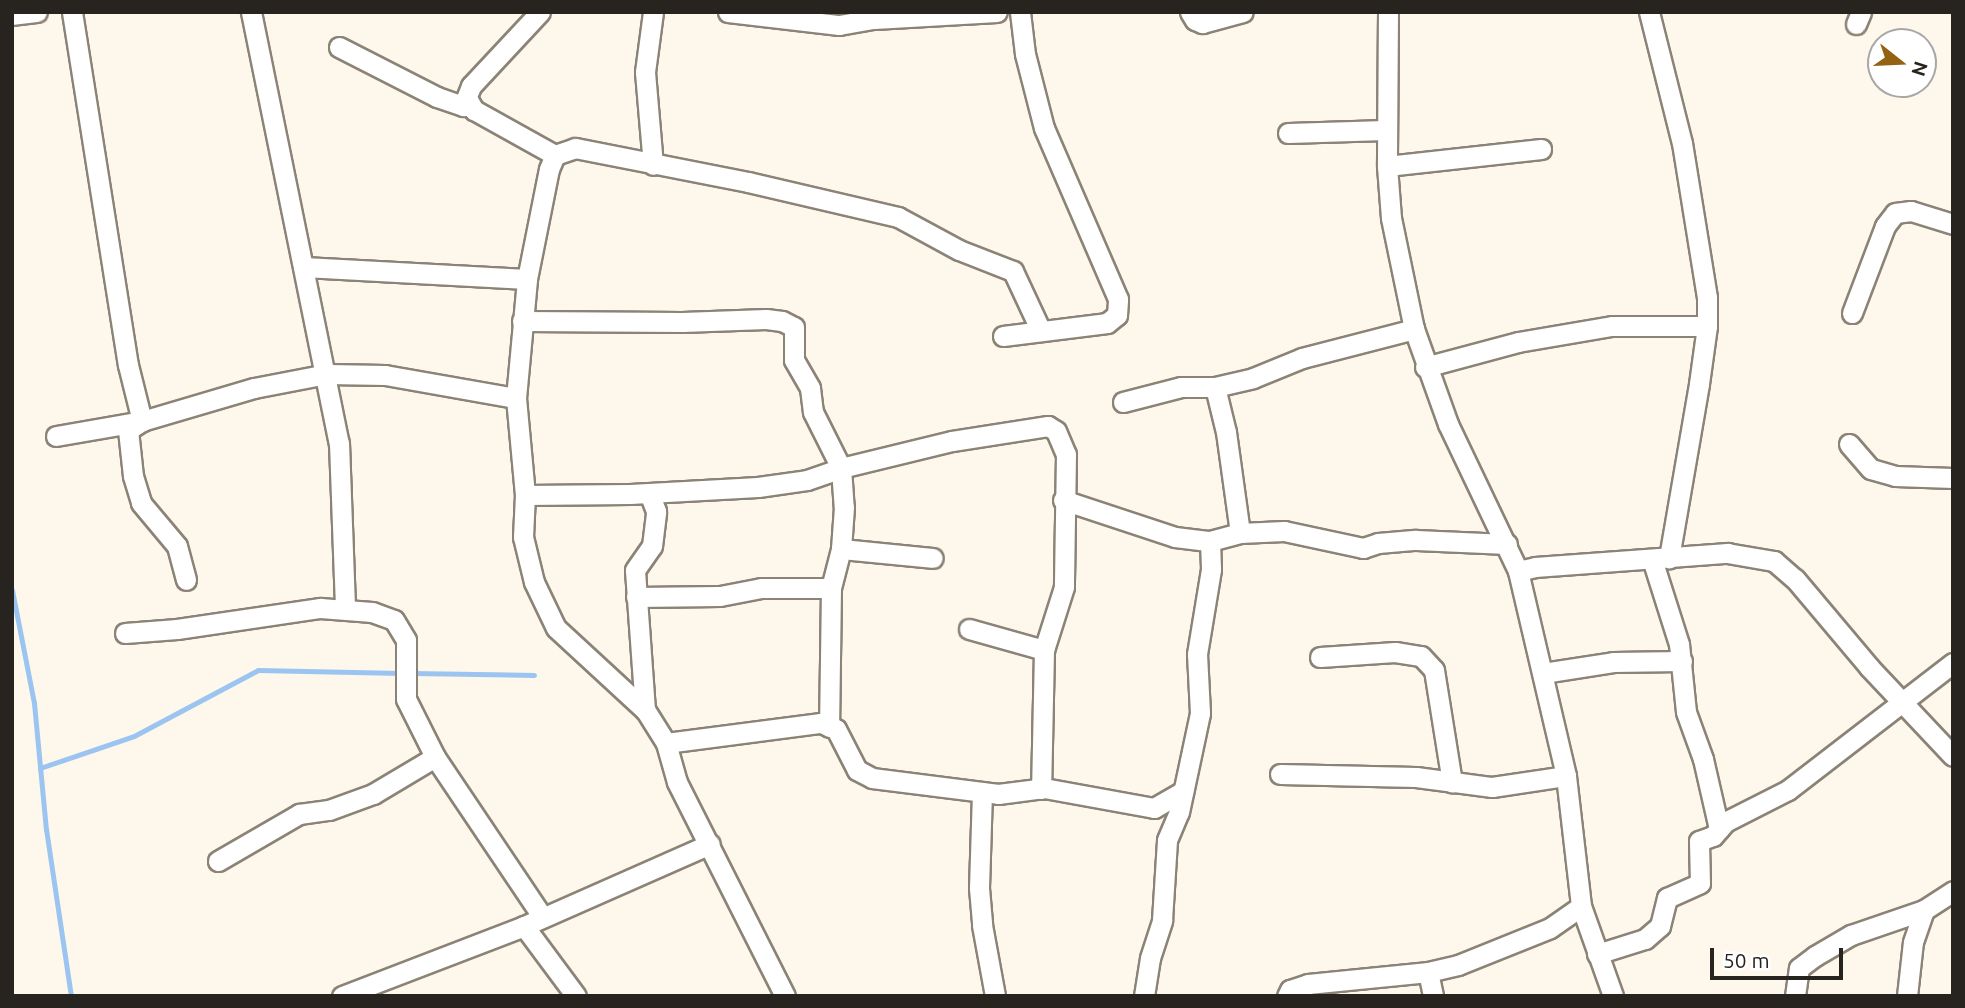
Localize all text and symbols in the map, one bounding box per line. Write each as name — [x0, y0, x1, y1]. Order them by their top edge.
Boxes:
north arrow — [1867, 28, 1937, 98]
text: N — [1907, 59, 1933, 79]
scale bar — [1713, 934, 1846, 978]
text: 50 m — [1723, 948, 1770, 972]

